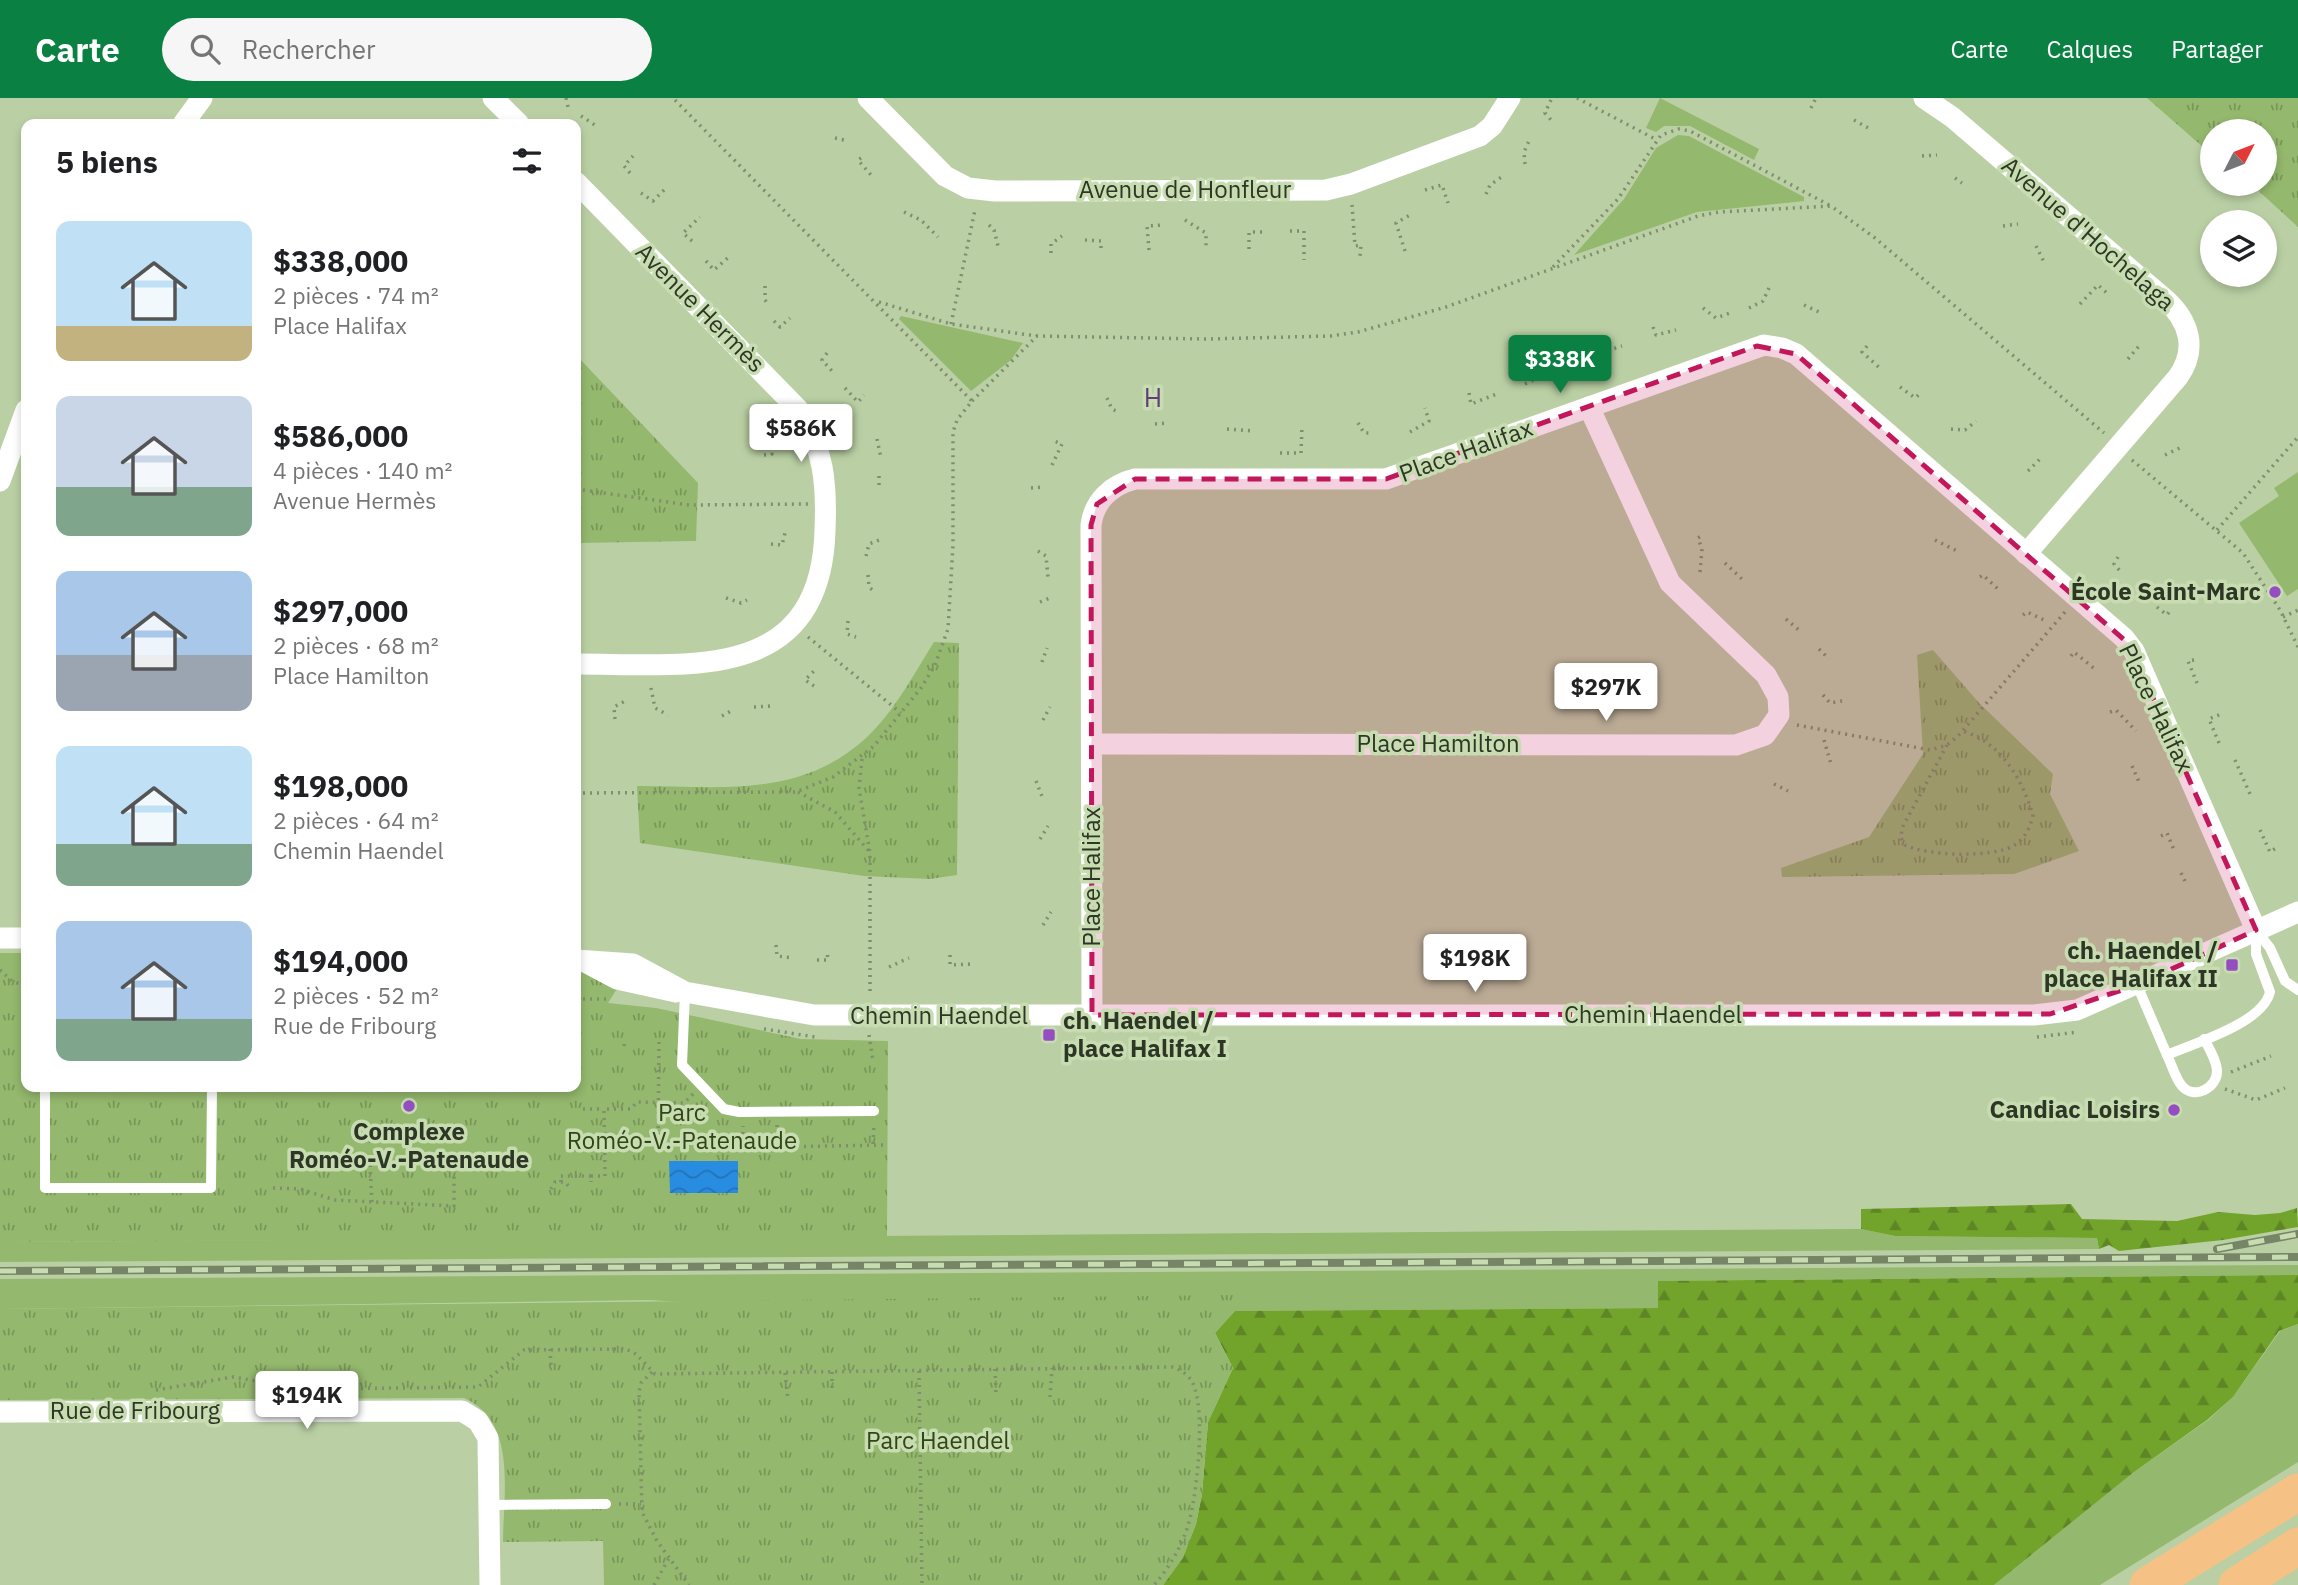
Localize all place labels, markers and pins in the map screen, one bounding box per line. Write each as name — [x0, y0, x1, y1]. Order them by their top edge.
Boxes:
pin: $338K — [1511, 336, 1609, 395]
pin: $586K — [752, 404, 850, 464]
place label: École Saint-Marc — [2071, 575, 2261, 607]
marker: École Saint-Marc — [2267, 584, 2283, 600]
pin: $297K — [1557, 664, 1655, 723]
pin: $198K — [1426, 934, 1524, 994]
place label: ch. Haendel / place Halifax II — [2044, 934, 2218, 994]
marker: ch. Haendel / place Halifax II — [2224, 957, 2240, 973]
place label: ch. Haendel / place Halifax I — [1063, 1004, 1227, 1064]
marker: ch. Haendel / place Halifax I — [1041, 1027, 1057, 1043]
place label: Candiac Loisirs — [1990, 1093, 2160, 1125]
marker: Complexe Roméo-V.-Patenaude — [401, 1098, 417, 1114]
marker: Candiac Loisirs — [2166, 1102, 2182, 1118]
place label: Complexe Roméo-V.-Patenaude — [289, 1115, 529, 1175]
pin: $194K — [258, 1372, 356, 1431]

